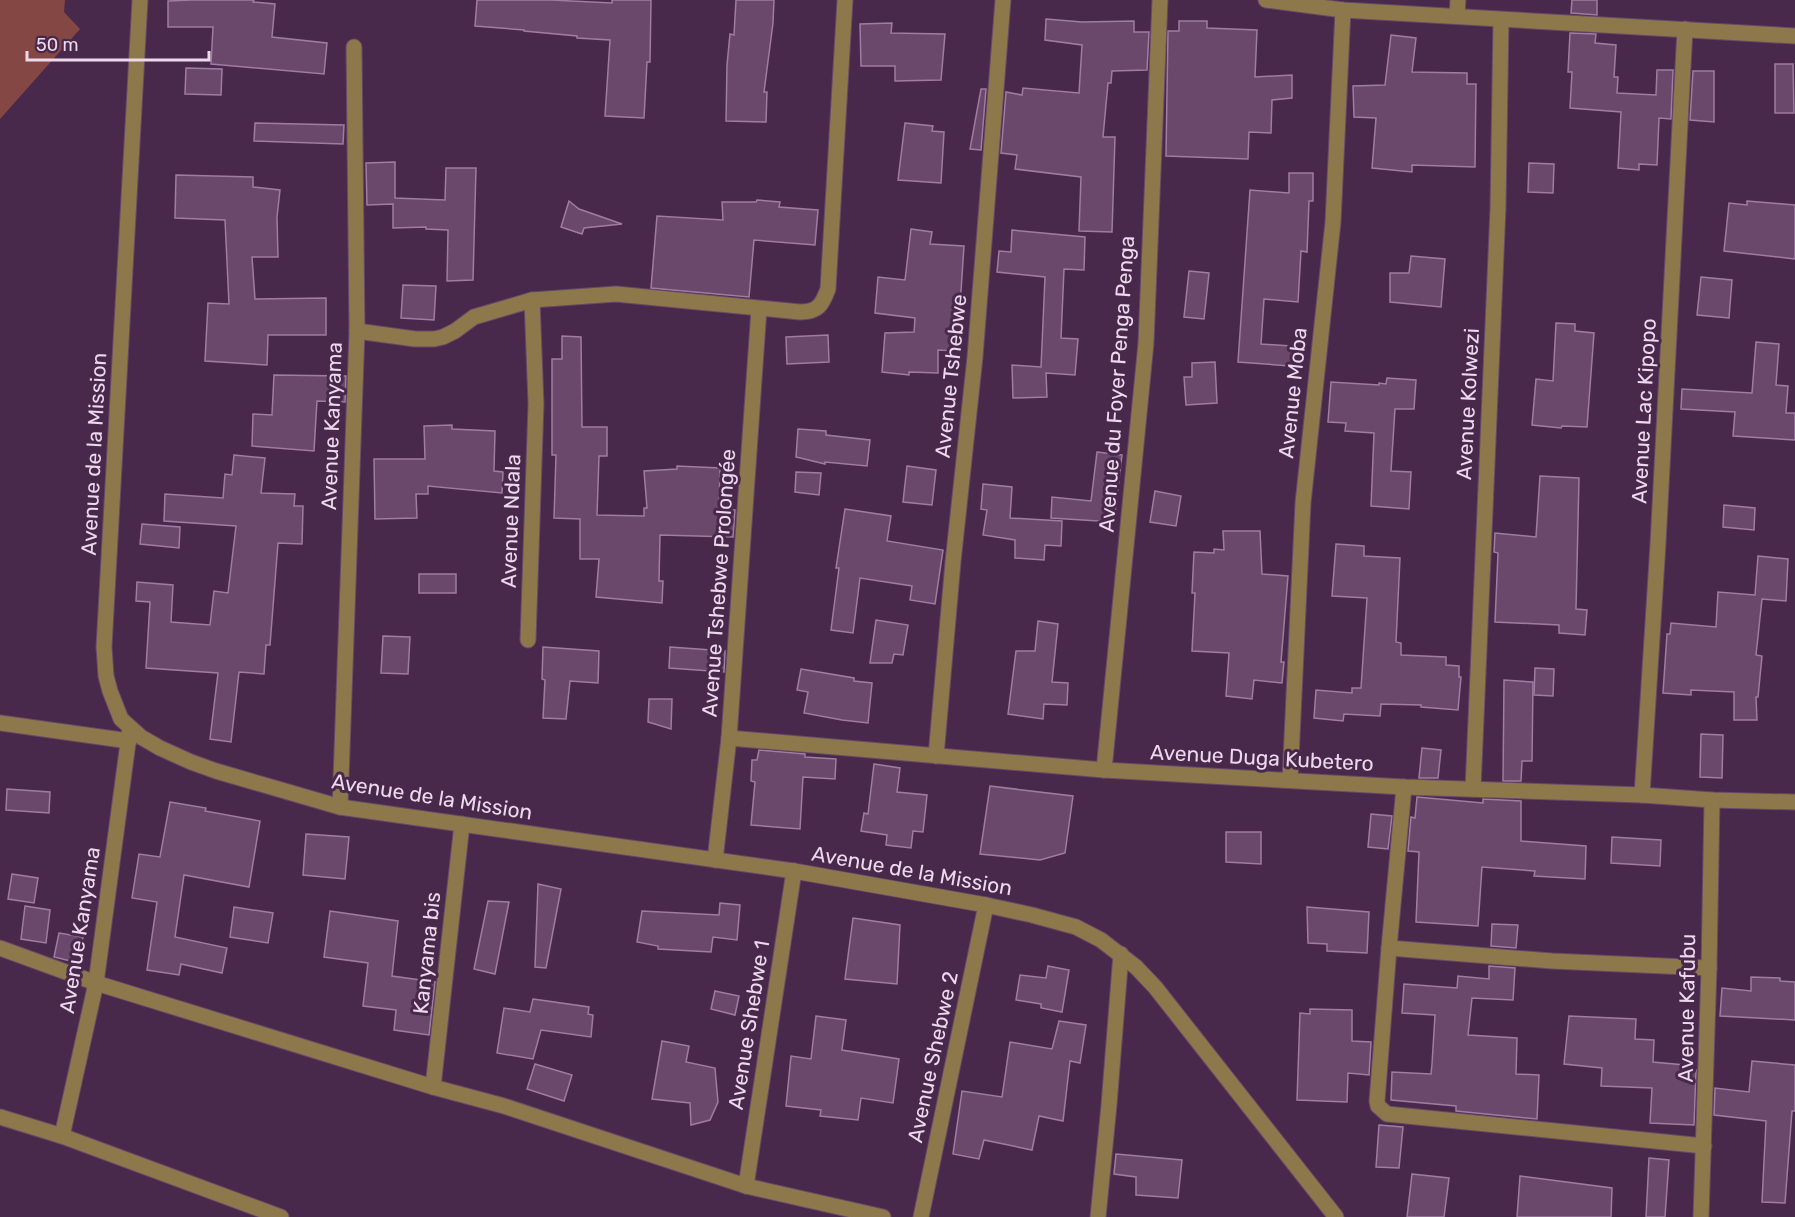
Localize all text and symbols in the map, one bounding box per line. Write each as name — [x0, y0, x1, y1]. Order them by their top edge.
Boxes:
scale bar — [27, 24, 208, 62]
text: 50 m — [36, 34, 79, 56]
street label: Avenue du Foyer Penga Penga — [1094, 235, 1139, 533]
street label: Avenue Tshebwe — [929, 293, 972, 459]
street label: Avenue Lac Kipopo — [1626, 318, 1661, 504]
street label: Avenue Moba — [1273, 326, 1312, 460]
street label: Avenue Kolwezi — [1451, 327, 1484, 480]
street label: Avenue Kanyama — [316, 341, 347, 510]
street label: Avenue de la Mission — [76, 352, 111, 556]
street label: Avenue Tshebwe Prolongée — [697, 448, 740, 718]
street label: Avenue Ndala — [496, 454, 525, 588]
street label: Avenue Duga Kubetero — [1150, 739, 1374, 776]
street label: Avenue de la Mission — [330, 768, 534, 825]
street label: Avenue de la Mission — [810, 841, 1014, 900]
street label: Avenue Kanyama — [54, 845, 105, 1015]
street label: Kanyama bis — [408, 891, 445, 1015]
street label: Avenue Kafubu — [1673, 934, 1700, 1082]
street label: Avenue Shebwe 1 — [723, 939, 774, 1111]
street label: Avenue Shebwe 2 — [902, 969, 963, 1145]

